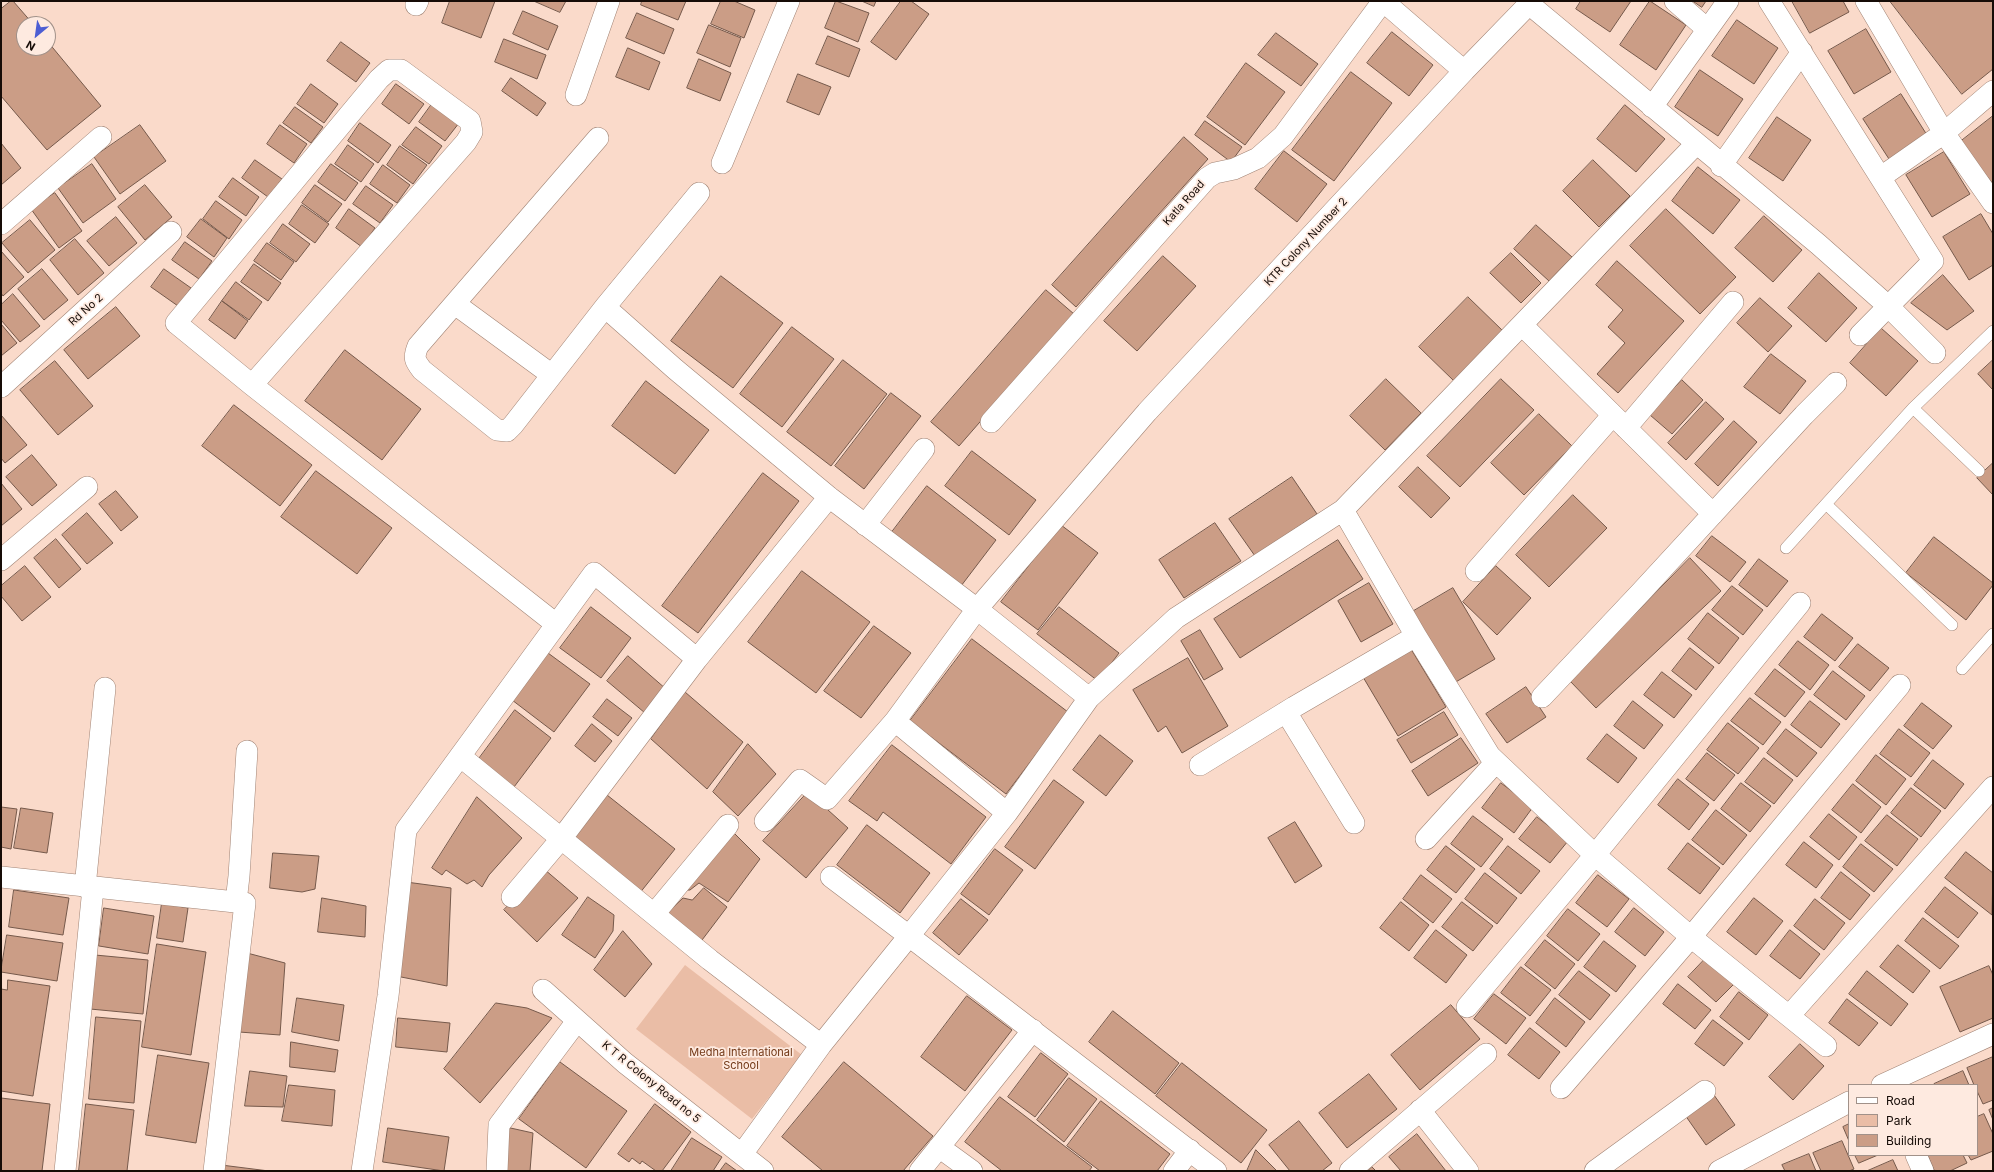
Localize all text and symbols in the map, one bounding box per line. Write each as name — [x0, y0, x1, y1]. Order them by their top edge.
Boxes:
north arrow — [16, 16, 56, 56]
text: N — [24, 37, 38, 54]
street label: Katla Road — [1160, 178, 1208, 228]
street label: KTR Colony Number 2 — [1262, 195, 1350, 289]
street label: Rd No 2 — [66, 291, 106, 329]
street label: K T R Colony Road no 5 — [599, 1038, 703, 1126]
park label: Medha International School — [689, 1046, 793, 1072]
legend — [1848, 1084, 1978, 1156]
text: Road — [1886, 1093, 1915, 1108]
text: Park — [1886, 1113, 1912, 1128]
text: Building — [1886, 1133, 1931, 1148]

